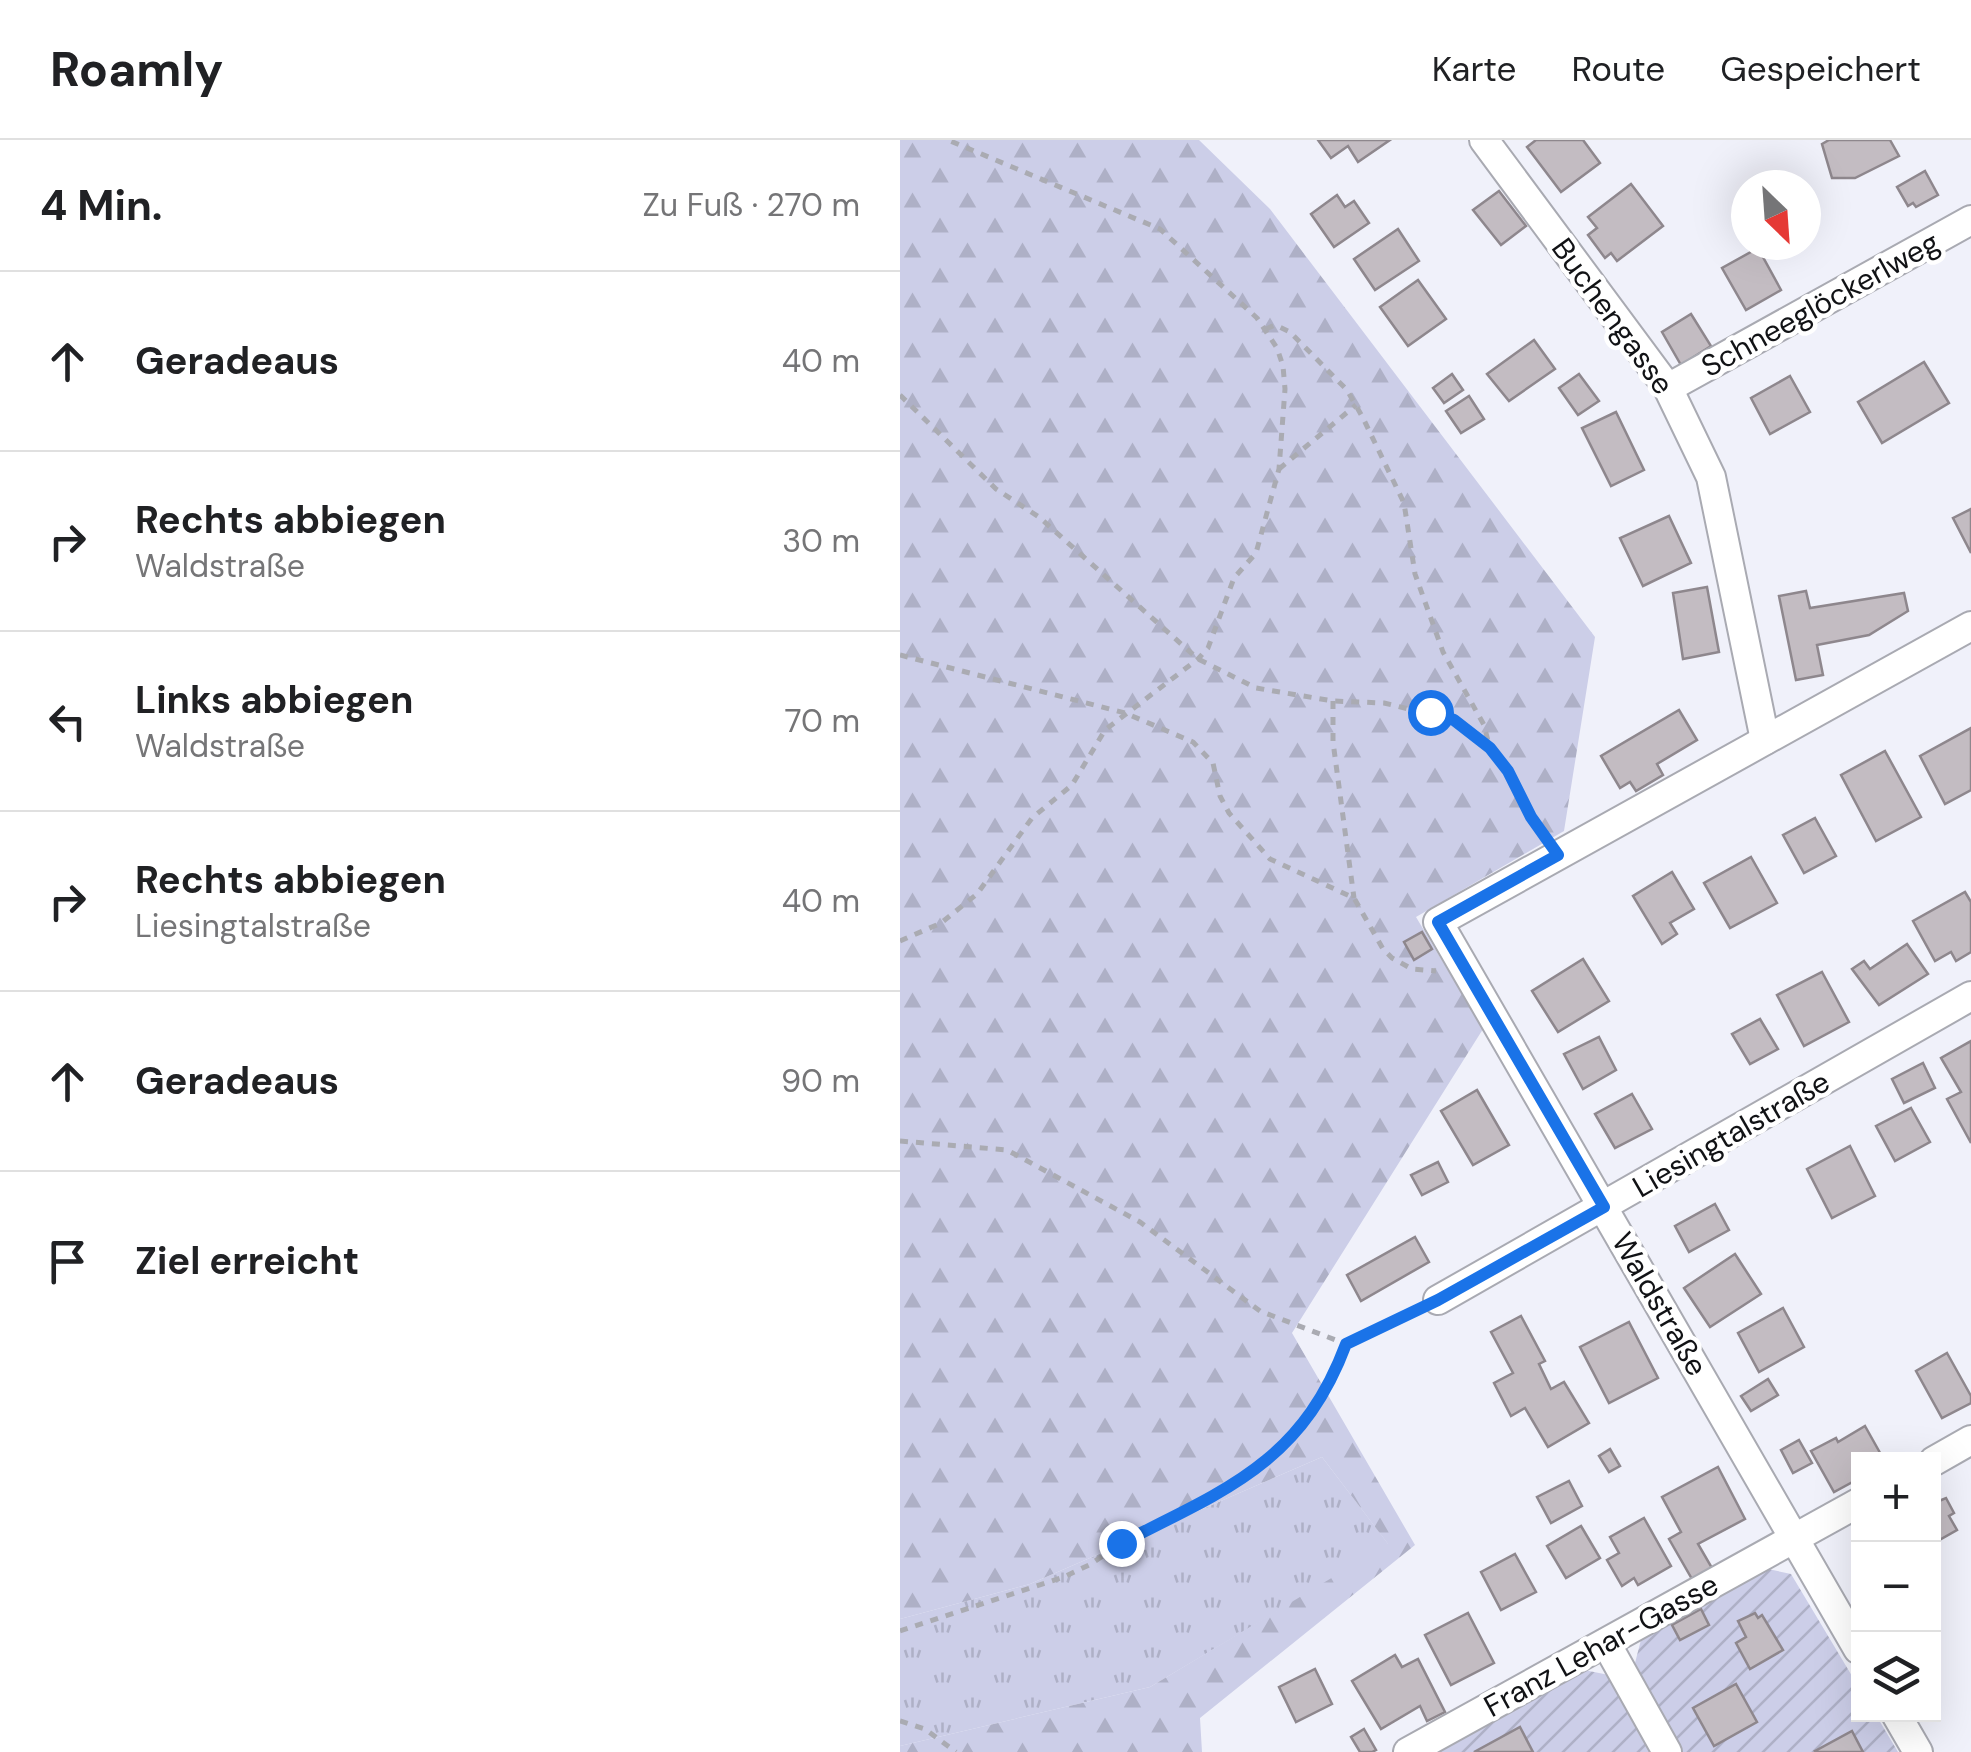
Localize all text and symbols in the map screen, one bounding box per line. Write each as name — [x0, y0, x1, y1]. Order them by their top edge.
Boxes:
text: Roamly — [50, 38, 223, 101]
text: Karte — [1432, 46, 1516, 92]
text: Route — [1571, 46, 1665, 92]
text: Gespeichert — [1720, 46, 1921, 92]
north arrow — [1731, 170, 1821, 260]
text: 4 Min. — [40, 178, 162, 233]
text: Zu Fuß · 270 m — [642, 184, 860, 226]
street label: Schneeglöckerlweg — [1694, 222, 1946, 386]
street label: Buchengasse — [1543, 230, 1683, 402]
icon: ahead — [40, 334, 95, 389]
text: Geradeaus — [135, 336, 339, 386]
text: 40 m — [782, 340, 860, 382]
text: Rechts abbiegen — [135, 495, 446, 545]
icon: right — [40, 514, 95, 569]
text: 30 m — [782, 520, 860, 562]
text: Waldstraße — [135, 545, 305, 587]
text: Links abbiegen — [135, 675, 413, 725]
route start — [1408, 690, 1454, 736]
icon: left — [40, 694, 95, 749]
text: 70 m — [784, 700, 860, 742]
text: Waldstraße — [135, 725, 305, 767]
text: Rechts abbiegen — [135, 855, 446, 905]
icon: right — [40, 874, 95, 929]
text: 40 m — [782, 880, 860, 922]
text: Liesingtalstraße — [135, 905, 371, 947]
icon: ahead — [40, 1054, 95, 1109]
text: Geradeaus — [135, 1056, 339, 1106]
text: 90 m — [781, 1060, 860, 1102]
street label: Liesingtalstraße — [1626, 1062, 1836, 1206]
street label: Waldstraße — [1603, 1225, 1717, 1383]
icon: arrive — [40, 1234, 95, 1289]
text: Ziel erreicht — [135, 1236, 359, 1286]
map controls — [1851, 1452, 1941, 1722]
button: + — [1851, 1452, 1941, 1542]
route end — [1099, 1521, 1145, 1567]
button: − — [1851, 1542, 1941, 1632]
street label: Franz Lehar-Gasse — [1477, 1564, 1725, 1726]
button: layers — [1851, 1632, 1941, 1722]

